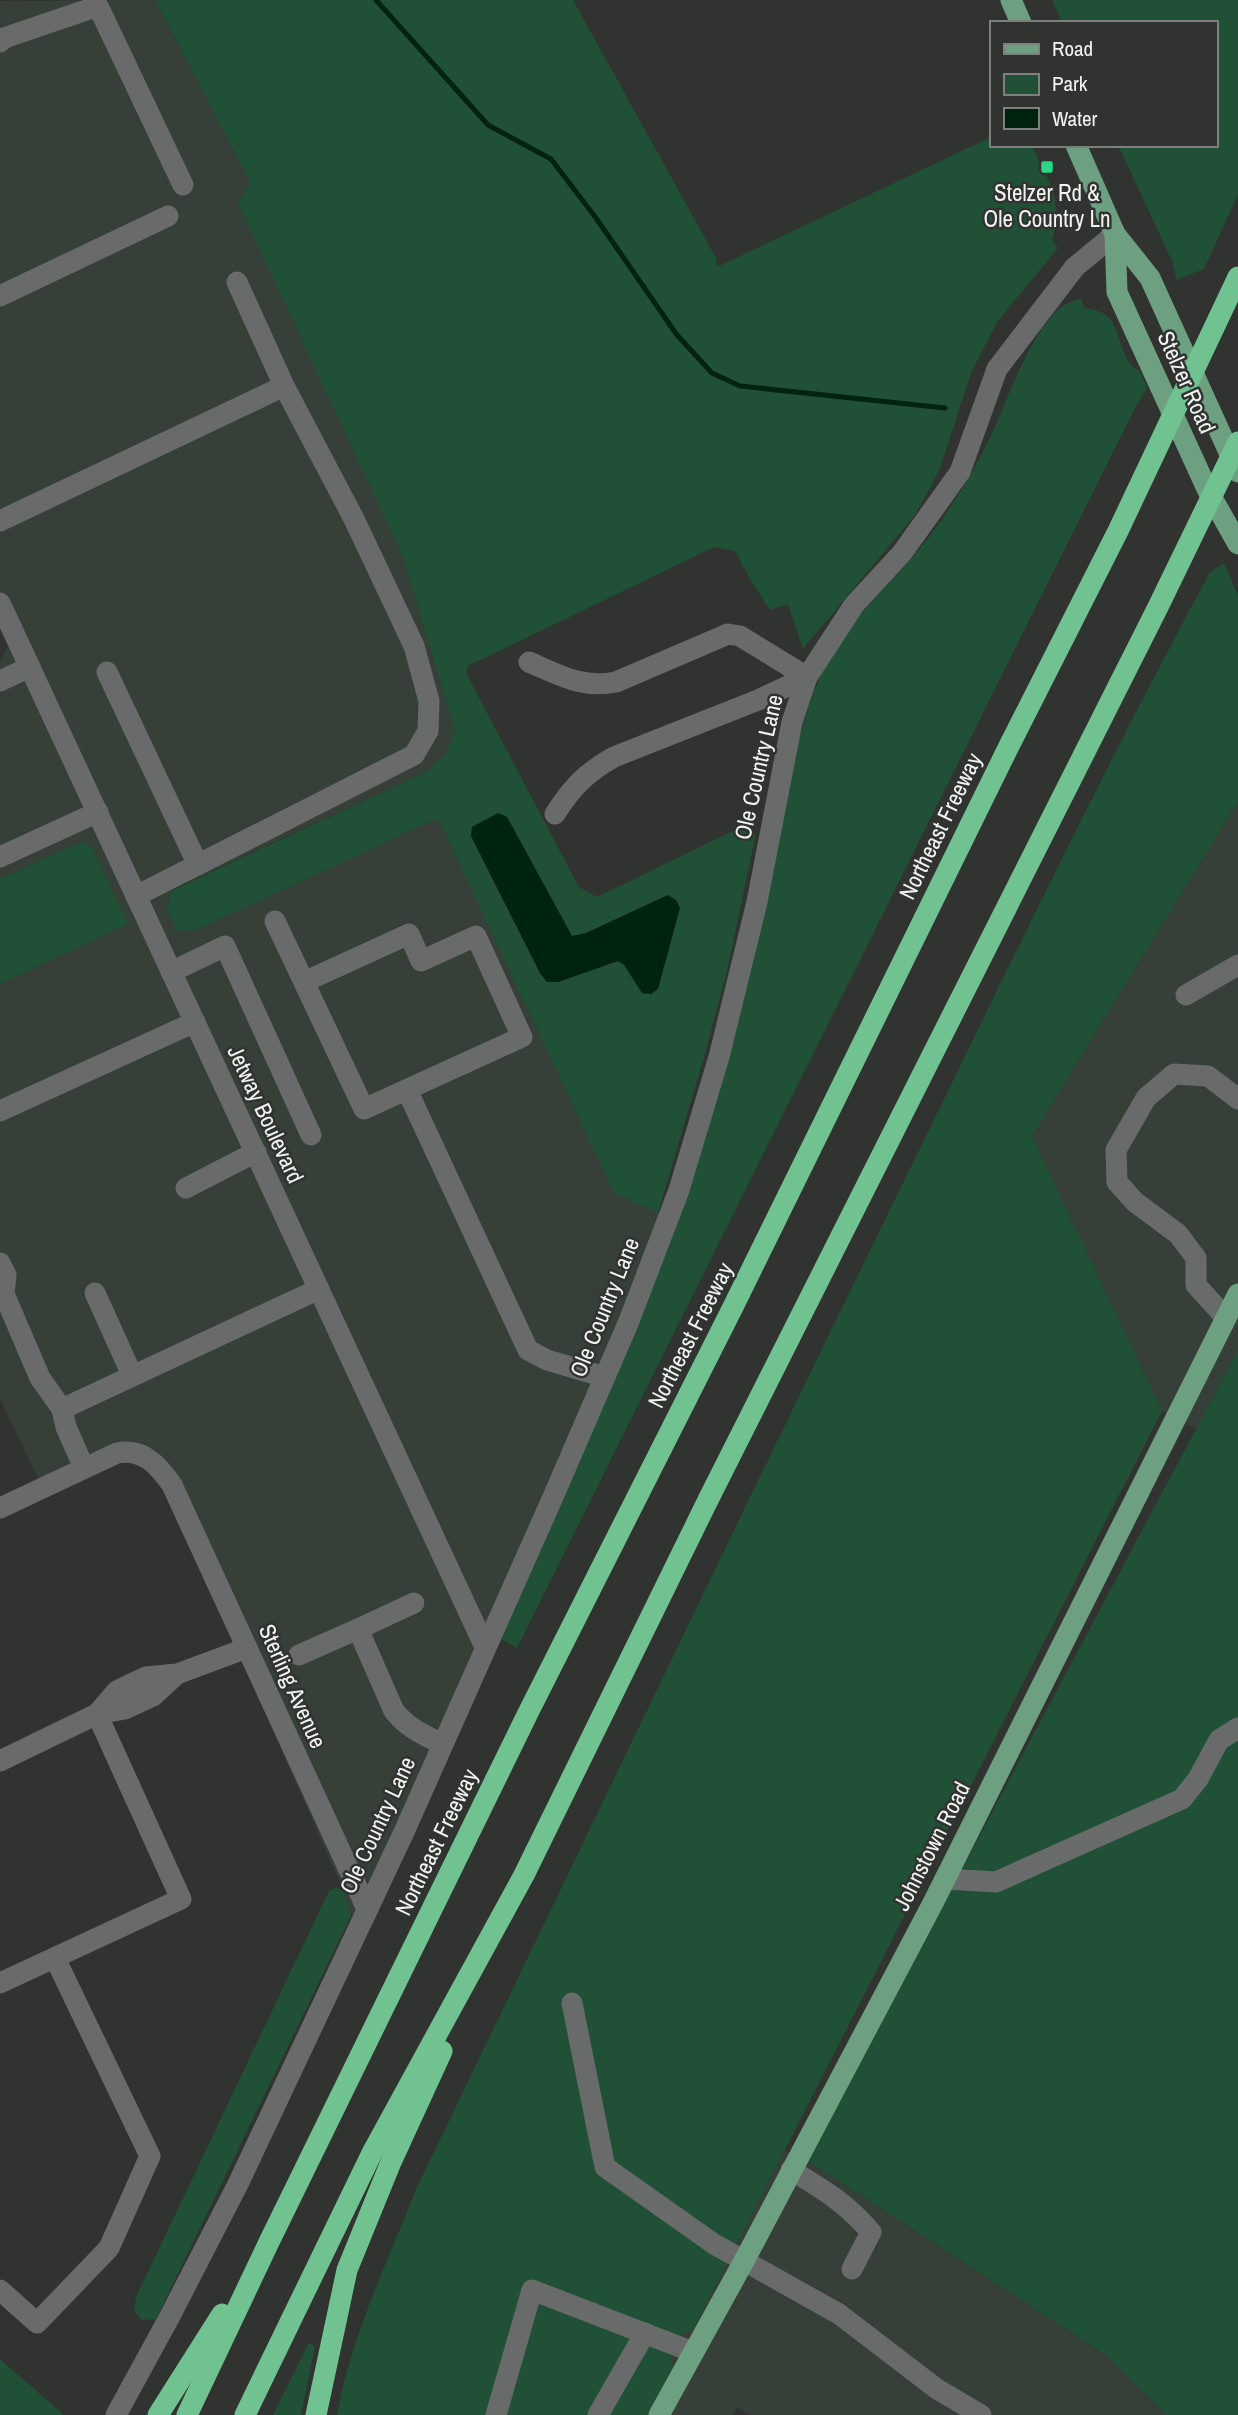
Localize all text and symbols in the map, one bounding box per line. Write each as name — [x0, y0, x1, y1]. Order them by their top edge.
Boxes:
legend — [990, 21, 1217, 147]
text: Road — [1052, 34, 1093, 63]
text: Park — [1052, 69, 1088, 98]
text: Water — [1052, 104, 1098, 133]
marker: Stelzer Rd & Ole Country Ln — [1039, 159, 1055, 175]
place label: Stelzer Rd & Ole Country Ln — [984, 177, 1110, 234]
street label: Stelzer Road — [1151, 326, 1223, 438]
street label: Ole Country Lane — [726, 691, 790, 843]
street label: Northeast Freeway — [891, 747, 989, 904]
street label: Jetway Boulevard — [220, 1040, 312, 1188]
street label: Ole Country Lane — [562, 1233, 646, 1381]
street label: Northeast Freeway — [640, 1256, 740, 1413]
street label: Sterling Avenue — [252, 1619, 334, 1753]
street label: Ole Country Lane — [332, 1751, 422, 1899]
street label: Northeast Freeway — [387, 1763, 485, 1920]
street label: Johnstown Road — [885, 1776, 977, 1916]

